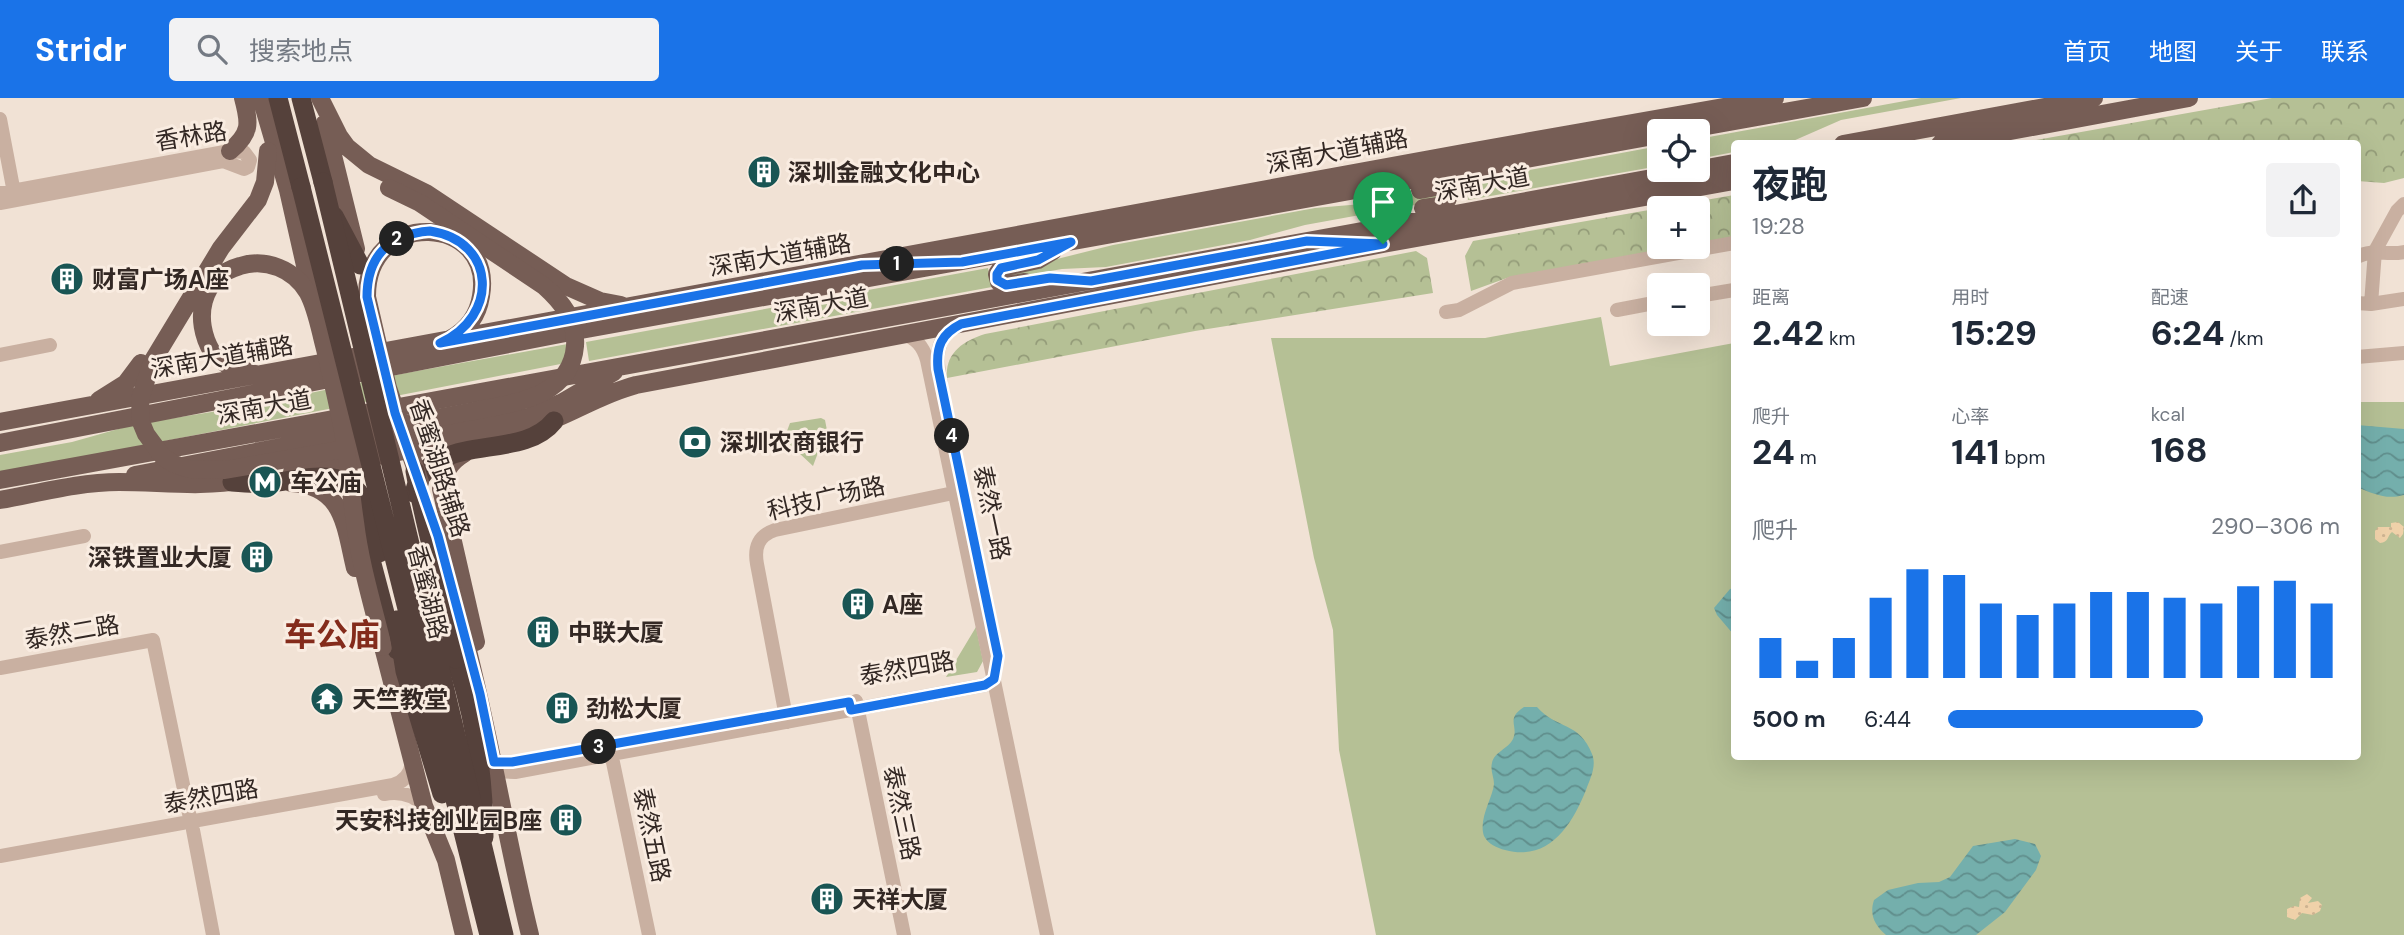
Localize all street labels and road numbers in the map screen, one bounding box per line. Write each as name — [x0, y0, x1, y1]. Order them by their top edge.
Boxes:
street label: 香林路 — [153, 115, 229, 157]
street label: 深南大道辅路 — [1263, 122, 1411, 180]
street label: 深南大道 — [1432, 160, 1532, 208]
street label: 深南大道辅路 — [706, 227, 854, 283]
street label: 深南大道 — [771, 281, 871, 329]
street label: 深南大道辅路 — [148, 329, 296, 385]
street label: 深南大道 — [214, 383, 314, 431]
street label: 香蜜湖路辅路 — [403, 395, 477, 541]
street label: 泰然一路 — [967, 463, 1017, 563]
street label: 科技广场路 — [764, 469, 888, 527]
street label: 香蜜湖路 — [401, 542, 455, 642]
street label: 泰然二路 — [22, 608, 122, 656]
street label: 泰然四路 — [857, 644, 957, 692]
street label: 泰然三路 — [877, 763, 927, 863]
street label: 泰然四路 — [161, 772, 261, 820]
street label: 泰然五路 — [627, 785, 677, 885]

